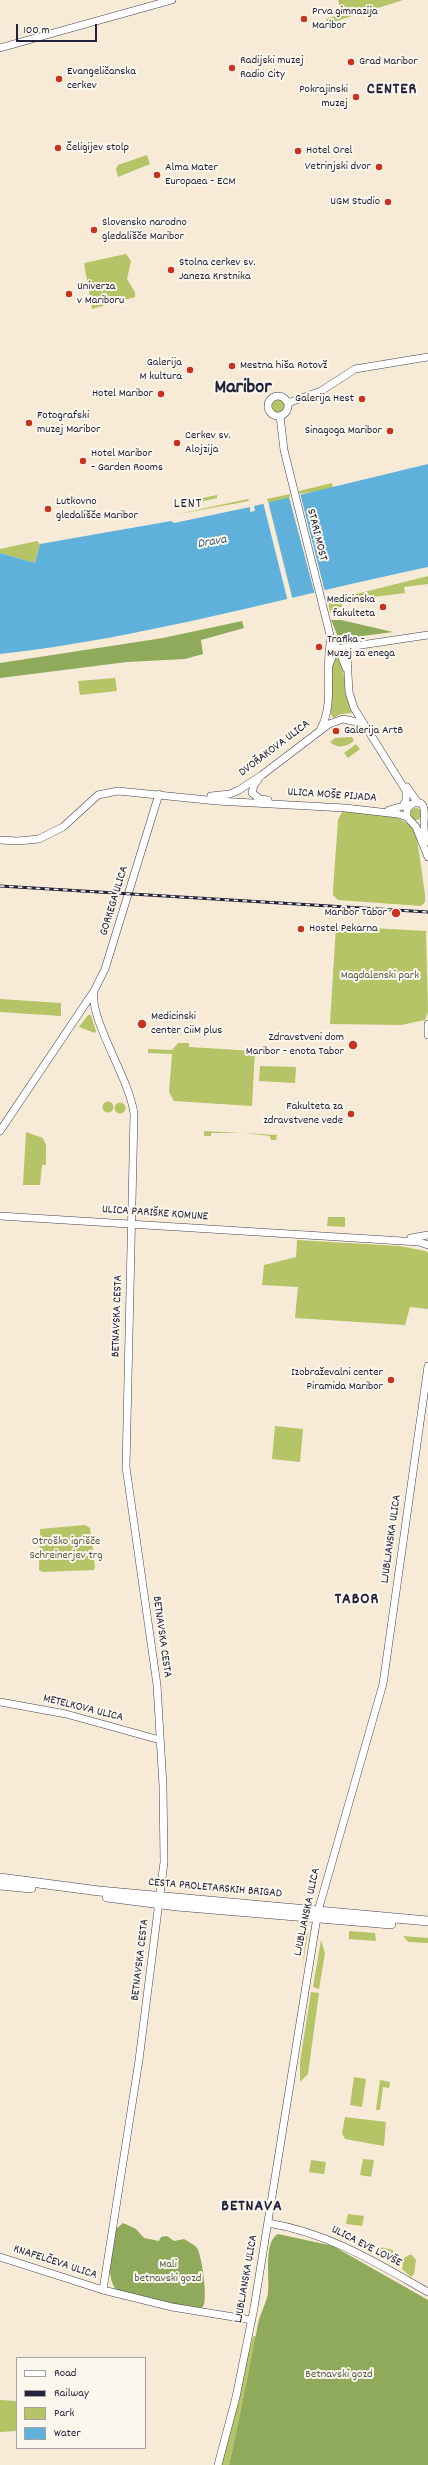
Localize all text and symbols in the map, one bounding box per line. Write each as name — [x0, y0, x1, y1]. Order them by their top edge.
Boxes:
place label: Prva gimnazija Maribor — [312, 5, 378, 33]
marker: Prva gimnazija Maribor — [299, 14, 309, 24]
scale bar — [18, 16, 99, 42]
text: 100 m — [23, 22, 50, 39]
place label: Radijski muzej Radio City — [240, 54, 304, 82]
place label: Grad Maribor — [359, 55, 418, 69]
marker: Grad Maribor — [346, 57, 356, 67]
marker: Radijski muzej Radio City — [227, 63, 237, 73]
place label: Evangeličanska cerkev — [67, 65, 136, 93]
marker: Evangeličanska cerkev — [54, 74, 64, 84]
district label: CENTER — [367, 81, 417, 101]
place label: Pokrajinski muzej — [299, 83, 348, 111]
marker: Pokrajinski muzej — [351, 92, 361, 102]
place label: Čeligijev stolp — [66, 141, 129, 155]
marker: Čeligijev stolp — [53, 143, 63, 153]
place label: Hotel Orel — [306, 144, 352, 158]
marker: Hotel Orel — [293, 146, 303, 156]
place label: Vetrinjski dvor — [305, 160, 371, 174]
place label: Alma Mater Europaea - ECM — [165, 161, 235, 189]
marker: Vetrinjski dvor — [374, 162, 384, 172]
marker: Alma Mater Europaea - ECM — [152, 170, 162, 180]
place label: UGM Studio — [330, 195, 380, 209]
marker: UGM Studio — [383, 197, 393, 207]
place label: Slovensko narodno gledališče Maribor — [102, 216, 187, 244]
marker: Slovensko narodno gledališče Maribor — [89, 225, 99, 235]
place label: Stolna cerkev sv. Janeza Krstnika — [179, 256, 255, 284]
marker: Stolna cerkev sv. Janeza Krstnika — [166, 265, 176, 275]
place label: Univerza v Mariboru — [77, 280, 124, 308]
marker: Univerza v Mariboru — [64, 289, 74, 299]
place label: Galerija M kultura — [140, 356, 182, 384]
place label: Mestna hiša Rotovž — [240, 359, 327, 373]
marker: Mestna hiša Rotovž — [227, 361, 237, 371]
marker: Galerija M kultura — [185, 365, 195, 375]
district label: Maribor — [214, 377, 272, 401]
place label: Hotel Maribor — [92, 387, 153, 401]
marker: Hotel Maribor — [156, 389, 166, 399]
place label: Galerija Hest — [295, 392, 354, 406]
marker: Galerija Hest — [357, 394, 367, 404]
place label: Fotografski muzej Maribor — [37, 409, 100, 437]
marker: Fotografski muzej Maribor — [24, 418, 34, 428]
place label: Sinagoga Maribor — [305, 424, 382, 438]
marker: Sinagoga Maribor — [385, 426, 395, 436]
place label: Cerkev sv. Alojzija — [185, 429, 231, 457]
marker: Cerkev sv. Alojzija — [172, 438, 182, 448]
place label: Hotel Maribor - Garden Rooms — [91, 447, 163, 475]
marker: Hotel Maribor - Garden Rooms — [78, 456, 88, 466]
place label: Lutkovno gledališče Maribor — [56, 495, 138, 523]
district label: LENT — [174, 497, 202, 513]
marker: Lutkovno gledališče Maribor — [43, 504, 53, 514]
street label: STARI MOST — [303, 508, 329, 562]
water label: Drava — [196, 533, 228, 553]
place label: Medicinska fakulteta — [327, 593, 375, 621]
marker: Medicinska fakulteta — [378, 602, 388, 612]
place label: Trafika - Muzej za enega — [327, 633, 395, 661]
marker: Trafika - Muzej za enega — [314, 642, 324, 652]
street label: DVOŘAKOVA ULICA — [237, 718, 313, 780]
place label: Galerija ArtB — [344, 724, 403, 738]
marker: Galerija ArtB — [331, 726, 341, 736]
street label: ULICA MOŠE PIJADA — [287, 786, 377, 806]
street label: GORKEGA ULICA — [98, 864, 132, 938]
place label: Maribor Tabor — [325, 906, 387, 920]
marker: Maribor Tabor — [390, 907, 402, 919]
place label: Hostel Pekarna — [309, 922, 378, 936]
marker: Hostel Pekarna — [296, 924, 306, 934]
park label: Magdalenski park — [341, 969, 419, 983]
place label: Medicinski center CiiM plus — [151, 1010, 222, 1038]
marker: Medicinski center CiiM plus — [136, 1018, 148, 1030]
place label: Zdravstveni dom Maribor - enota Tabor — [246, 1031, 344, 1059]
marker: Zdravstveni dom Maribor - enota Tabor — [347, 1039, 359, 1051]
place label: Fakulteta za zdravstvene vede — [263, 1100, 343, 1128]
marker: Fakulteta za zdravstvene vede — [346, 1109, 356, 1119]
street label: ULICA PARIŠKE KOMUNE — [101, 1203, 209, 1225]
street label: BETNAVSKA CESTA — [109, 1275, 127, 1357]
place label: Izobraževalni center Piramida Maribor — [291, 1366, 383, 1394]
marker: Izobraževalni center Piramida Maribor — [386, 1375, 396, 1385]
street label: LJUBLJANSKA ULICA — [379, 1494, 405, 1584]
park label: Otroško igrišče Schreinerjev trg — [29, 1535, 103, 1563]
district label: TABOR — [335, 1591, 379, 1611]
street label: BETNAVSKA CESTA — [148, 1595, 174, 1679]
street label: METELKOVA ULICA — [41, 1692, 125, 1726]
street label: LJUBLJANSKA ULICA — [292, 1867, 324, 1957]
street label: CESTA PROLETARSKIH BRIGAD — [148, 1876, 282, 1902]
street label: BETNAVSKA CESTA — [129, 1918, 153, 2002]
district label: BETNAVA — [221, 2198, 283, 2218]
street label: ULICA EVE LOVŠE — [328, 2223, 404, 2271]
street label: LJUBLJANSKA ULICA — [232, 2234, 262, 2324]
street label: KNAFELČEVA ULICA — [11, 2243, 99, 2283]
park label: Mali betnavski gozd — [135, 2258, 201, 2286]
legend — [16, 2357, 146, 2449]
text: Road — [54, 2365, 76, 2382]
park label: Betnavski gozd — [305, 2368, 373, 2382]
text: Railway — [54, 2385, 89, 2402]
text: Park — [54, 2405, 74, 2422]
text: Water — [54, 2425, 81, 2442]

